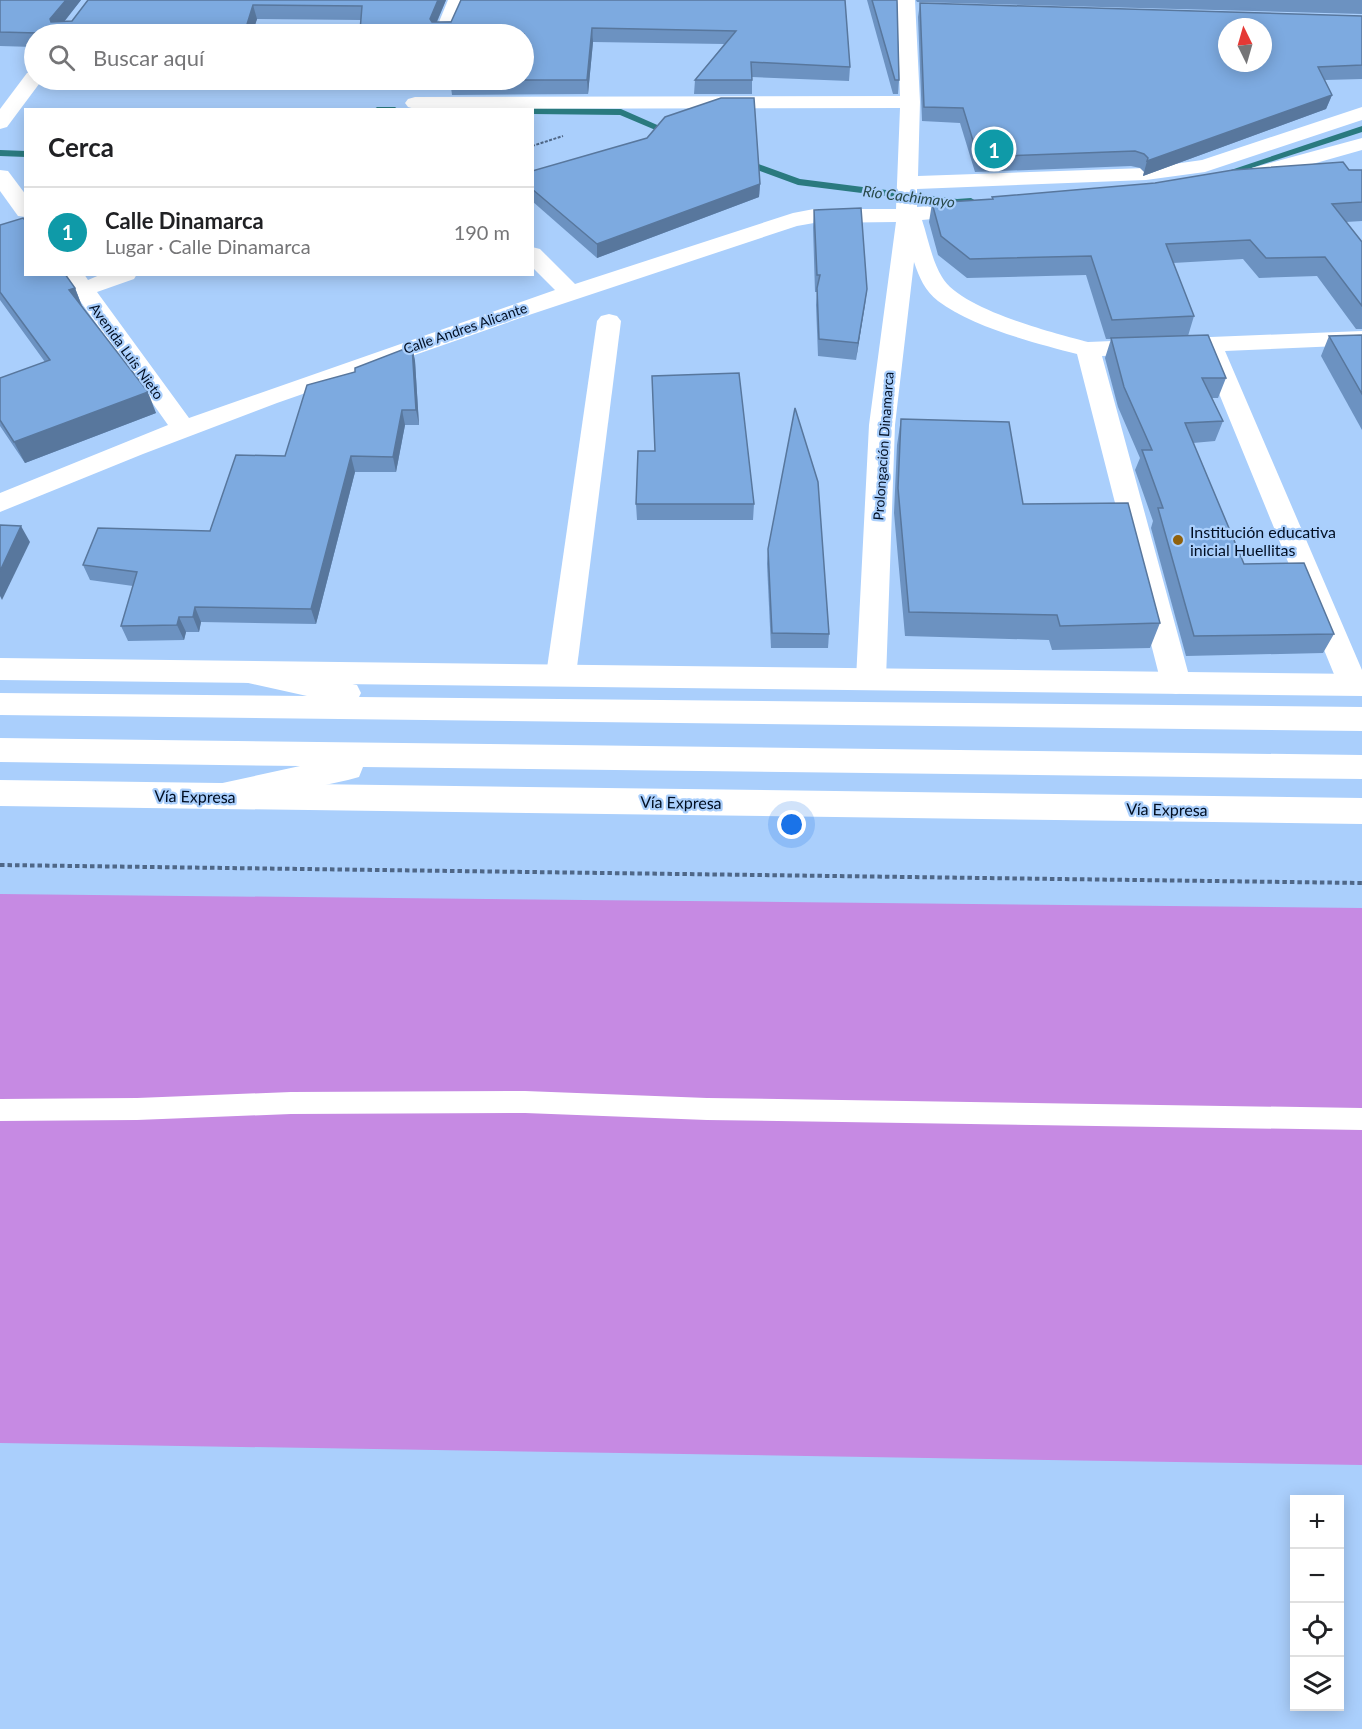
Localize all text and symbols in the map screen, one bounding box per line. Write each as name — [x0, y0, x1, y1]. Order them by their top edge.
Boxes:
north arrow — [1218, 18, 1272, 72]
search box — [24, 24, 534, 90]
icon: search — [45, 41, 78, 74]
text: Buscar aquí — [93, 44, 204, 71]
pin: 1 — [974, 126, 1014, 172]
text: Cerca — [48, 131, 114, 163]
water label: Río Cachimayo — [862, 181, 956, 211]
text: Calle Dinamarca — [105, 207, 264, 234]
text: 1 — [62, 220, 73, 244]
text: 190 m — [454, 220, 510, 244]
text: Lugar · Calle Dinamarca — [105, 234, 311, 258]
street label: Calle Andres Alicante — [401, 299, 529, 357]
street label: Avenida Luis Nieto — [86, 300, 168, 402]
street label: Prolongación Dinamarca — [869, 371, 897, 521]
place label: Institución educativa inicial Huellitas — [1190, 522, 1336, 559]
marker: Institución educativa inicial Huellitas — [1171, 533, 1185, 547]
street label: Vía Expresa — [154, 786, 236, 806]
street label: Vía Expresa — [640, 792, 722, 812]
street label: Vía Expresa — [1126, 799, 1208, 819]
your location — [777, 810, 806, 839]
map controls — [1290, 1495, 1344, 1711]
button: + — [1290, 1495, 1344, 1549]
button: − — [1290, 1549, 1344, 1603]
button: locate — [1290, 1603, 1344, 1657]
button: layers — [1290, 1657, 1344, 1711]

